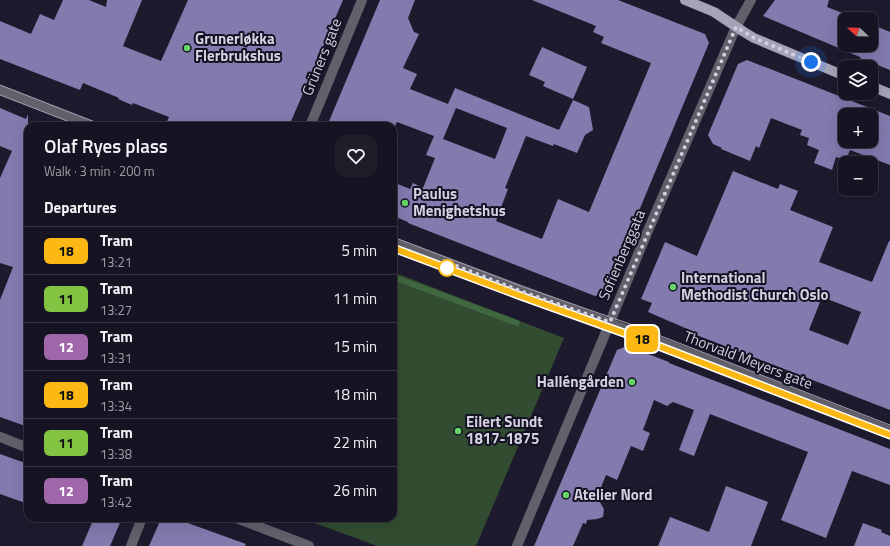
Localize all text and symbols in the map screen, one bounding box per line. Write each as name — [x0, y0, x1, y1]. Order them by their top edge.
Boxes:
north arrow — [838, 12, 878, 52]
map controls — [838, 12, 878, 196]
street label: Grüners gate — [296, 15, 347, 99]
place label: Grunerløkka Flerbrukshus — [195, 27, 281, 67]
marker: Grunerløkka Flerbrukshus — [182, 43, 192, 53]
your location — [801, 52, 821, 72]
button: layers — [838, 60, 878, 100]
button: + — [838, 108, 878, 148]
text: Olaf Ryes plass — [44, 131, 168, 160]
button: heart — [335, 135, 377, 177]
button: − — [838, 156, 878, 196]
text: Walk · 3 min · 200 m — [44, 161, 155, 181]
place label: Paulus Menighetshus — [413, 182, 506, 222]
text: Departures — [44, 196, 117, 219]
marker: Paulus Menighetshus — [400, 198, 410, 208]
street label: Sofienberggata — [592, 206, 651, 304]
text: Tram — [100, 229, 133, 252]
text: 5 min — [341, 239, 377, 262]
text: 18 — [58, 240, 74, 261]
text: 13:21 — [100, 252, 132, 272]
unlabelled marker — [438, 259, 456, 277]
place label: International Methodist Church Oslo — [681, 266, 829, 306]
text: Tram — [100, 277, 133, 300]
marker: International Methodist Church Oslo — [668, 282, 678, 292]
text: 11 min — [333, 287, 377, 310]
text: 11 — [58, 288, 74, 309]
text: 13:27 — [100, 300, 132, 320]
street label: Thorvald Meyers gate — [680, 324, 816, 395]
text: Tram — [100, 325, 133, 348]
line badge: 18 — [624, 326, 660, 352]
text: 18 — [634, 328, 650, 349]
text: 15 min — [333, 335, 377, 358]
text: 12 — [58, 336, 74, 357]
text: 13:31 — [100, 348, 132, 368]
place label: Halléngården — [537, 370, 624, 393]
text: Tram — [100, 373, 133, 396]
marker: Halléngården — [627, 377, 637, 387]
text: 18 min — [333, 383, 377, 406]
text: 18 — [58, 384, 74, 405]
text: 13:34 — [100, 396, 132, 416]
place label: Eilert Sundt 1817-1875 — [466, 410, 543, 450]
text: Tram — [100, 421, 133, 444]
marker: Eilert Sundt 1817-1875 — [453, 426, 463, 436]
text: 22 min — [333, 431, 377, 454]
text: 11 — [58, 432, 74, 453]
text: 13:38 — [100, 444, 132, 464]
text: Tram — [100, 469, 133, 492]
text: 26 min — [333, 479, 377, 502]
text: 12 — [58, 480, 74, 501]
place label: Atelier Nord — [574, 483, 653, 506]
marker: Atelier Nord — [561, 490, 571, 500]
text: 13:42 — [100, 492, 132, 512]

